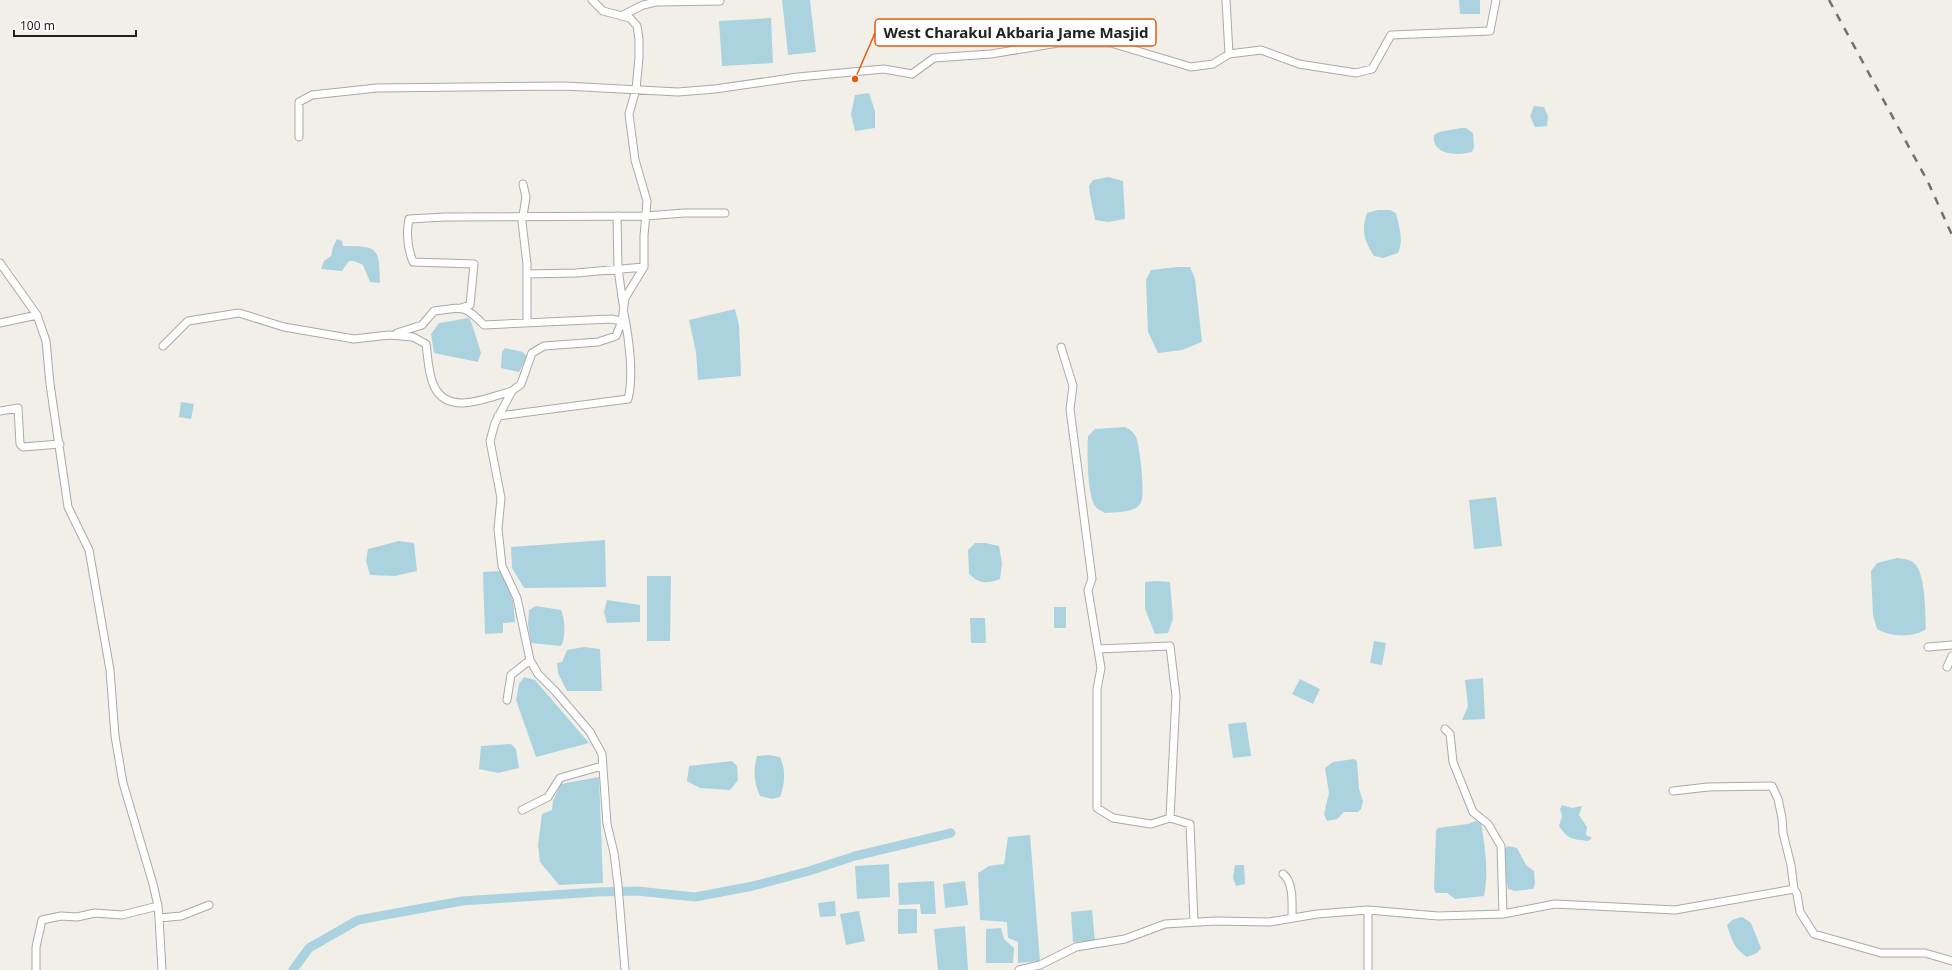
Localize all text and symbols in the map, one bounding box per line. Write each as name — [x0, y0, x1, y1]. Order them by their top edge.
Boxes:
scale bar — [14, 12, 136, 38]
text: 100 m — [20, 17, 55, 34]
callout: West Charakul Akbaria Jame Masjid — [875, 19, 1156, 46]
text: West Charakul Akbaria Jame Masjid — [883, 22, 1149, 42]

